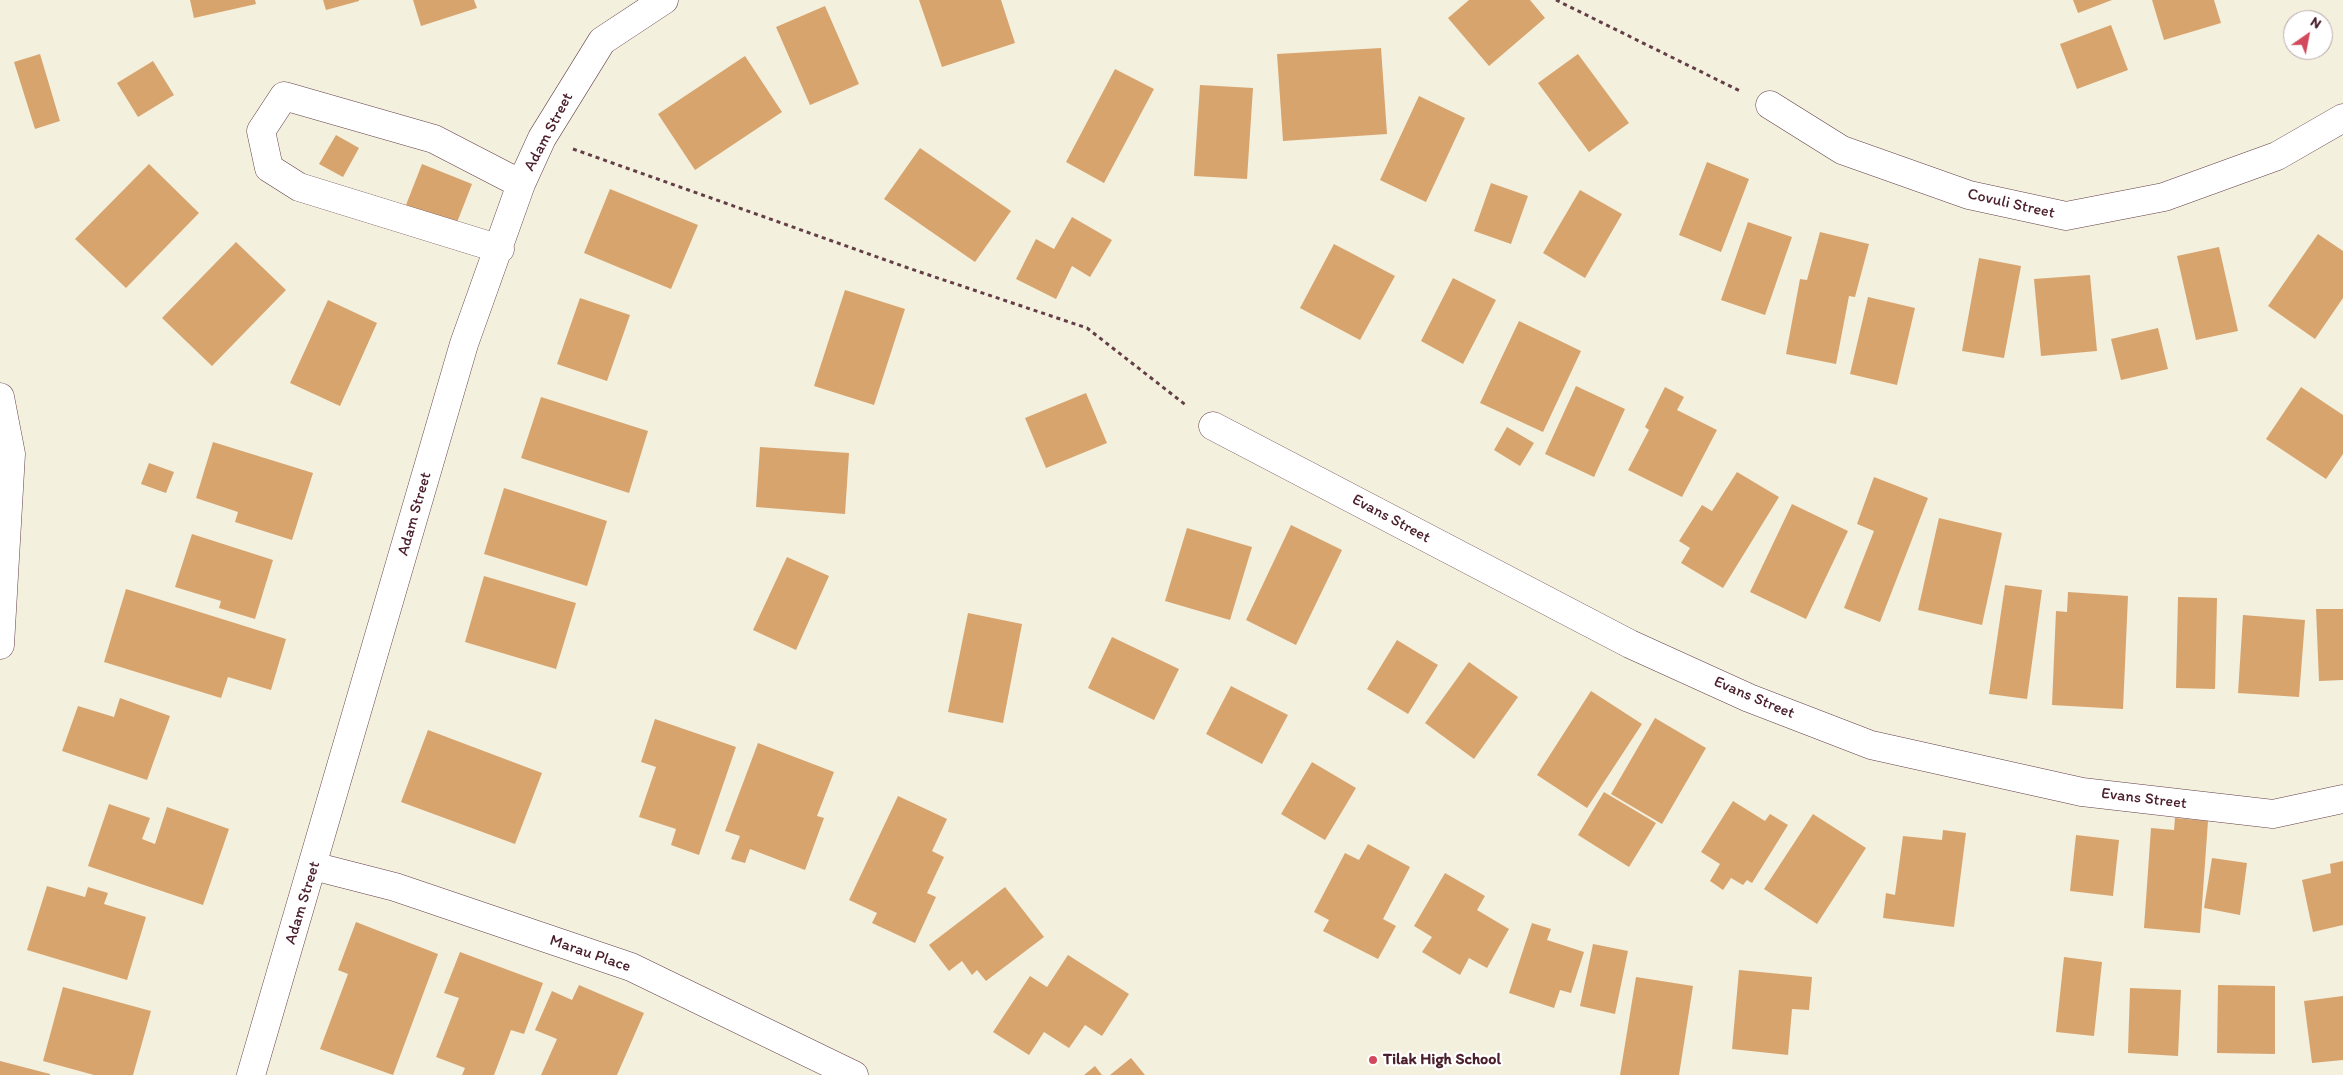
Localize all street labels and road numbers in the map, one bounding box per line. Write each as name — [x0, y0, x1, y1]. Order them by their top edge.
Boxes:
street label: Adam Street — [520, 89, 578, 175]
street label: Covuli Street — [1965, 185, 2057, 223]
street label: Adam Street — [394, 470, 436, 558]
street label: Evans Street — [1349, 490, 1433, 548]
street label: Evans Street — [1711, 672, 1797, 724]
street label: Evans Street — [2100, 784, 2188, 814]
street label: Adam Street — [281, 859, 325, 947]
street label: Marau Place — [547, 931, 633, 977]

